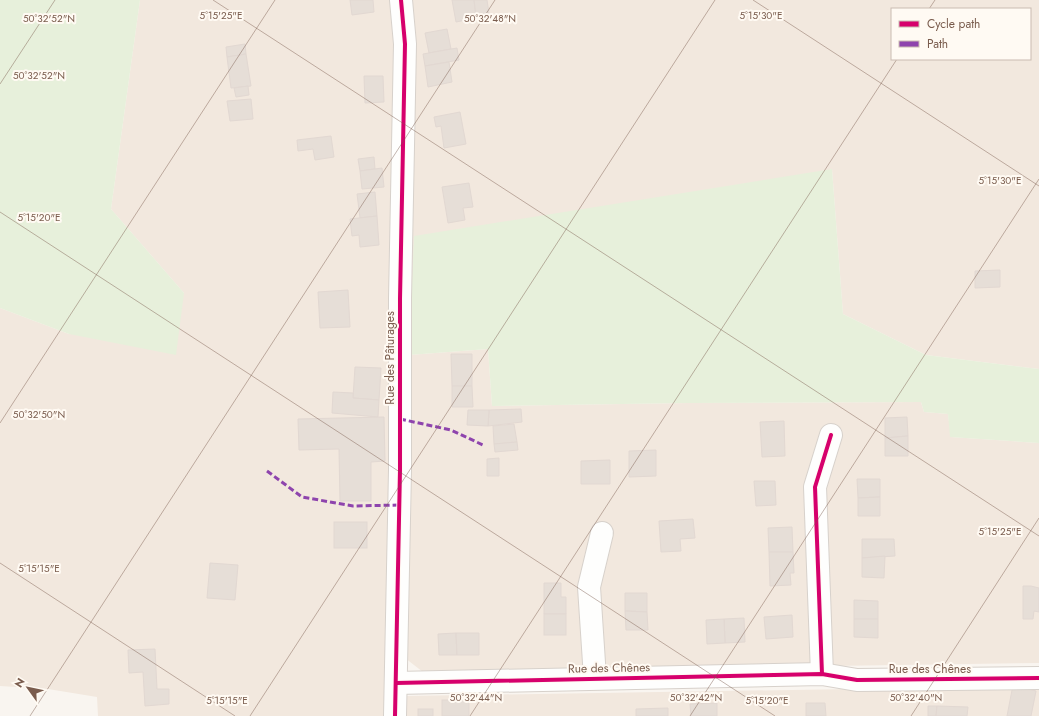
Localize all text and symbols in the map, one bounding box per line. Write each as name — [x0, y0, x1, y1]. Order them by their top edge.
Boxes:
text: 5°15'25"E — [200, 8, 242, 23]
text: 5°15'30"E — [739, 8, 783, 23]
legend — [891, 8, 1031, 60]
text: 50°32'52"N — [23, 11, 75, 26]
text: 50°32'48"N — [464, 11, 516, 26]
text: Cycle path — [927, 15, 980, 33]
text: Path — [927, 35, 948, 53]
text: 50°32'52"N — [13, 68, 65, 83]
text: 5°15'30"E — [978, 173, 1022, 188]
text: 5°15'20"E — [17, 210, 61, 225]
street label: Rue des Pâturages — [381, 311, 399, 405]
text: 50°32'50"N — [13, 407, 65, 422]
text: 5°15'25"E — [979, 524, 1021, 539]
text: 5°15'15"E — [18, 561, 60, 576]
street label: Rue des Chênes — [568, 658, 650, 678]
street label: Rue des Chênes — [889, 660, 971, 678]
north arrow — [8, 668, 48, 708]
text: N — [11, 675, 29, 691]
text: 50°32'44"N — [450, 690, 502, 705]
text: 50°32'42"N — [670, 690, 722, 705]
text: 50°32'40"N — [890, 690, 942, 705]
text: 5°15'15"E — [206, 693, 248, 708]
text: 5°15'20"E — [745, 693, 789, 708]

